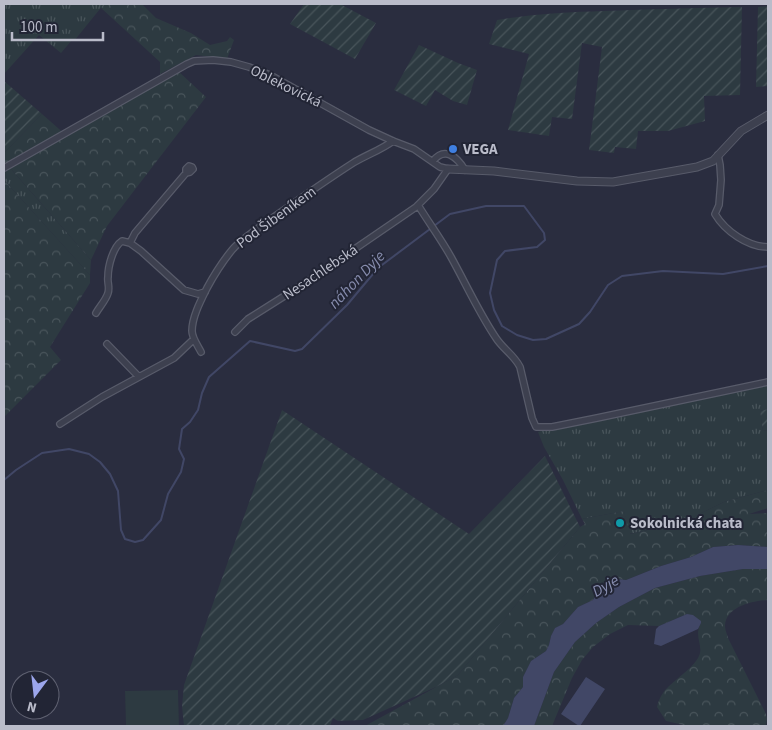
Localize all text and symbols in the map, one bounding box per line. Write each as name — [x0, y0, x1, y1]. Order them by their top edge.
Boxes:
scale bar — [12, 10, 104, 42]
text: 100 m — [20, 17, 58, 38]
street label: Oblekovická — [247, 60, 325, 113]
place label: VEGA — [462, 139, 498, 160]
marker: VEGA — [447, 143, 459, 155]
street label: Pod Šibeníkem — [232, 181, 320, 254]
street label: Nesachlebská — [278, 239, 362, 305]
water label: náhon Dyje — [323, 246, 390, 314]
place label: Sokolnická chata — [630, 513, 742, 534]
marker: Sokolnická chata — [614, 517, 626, 529]
water label: Dyje — [588, 569, 623, 602]
north arrow — [10, 670, 60, 720]
text: N — [25, 696, 39, 717]

